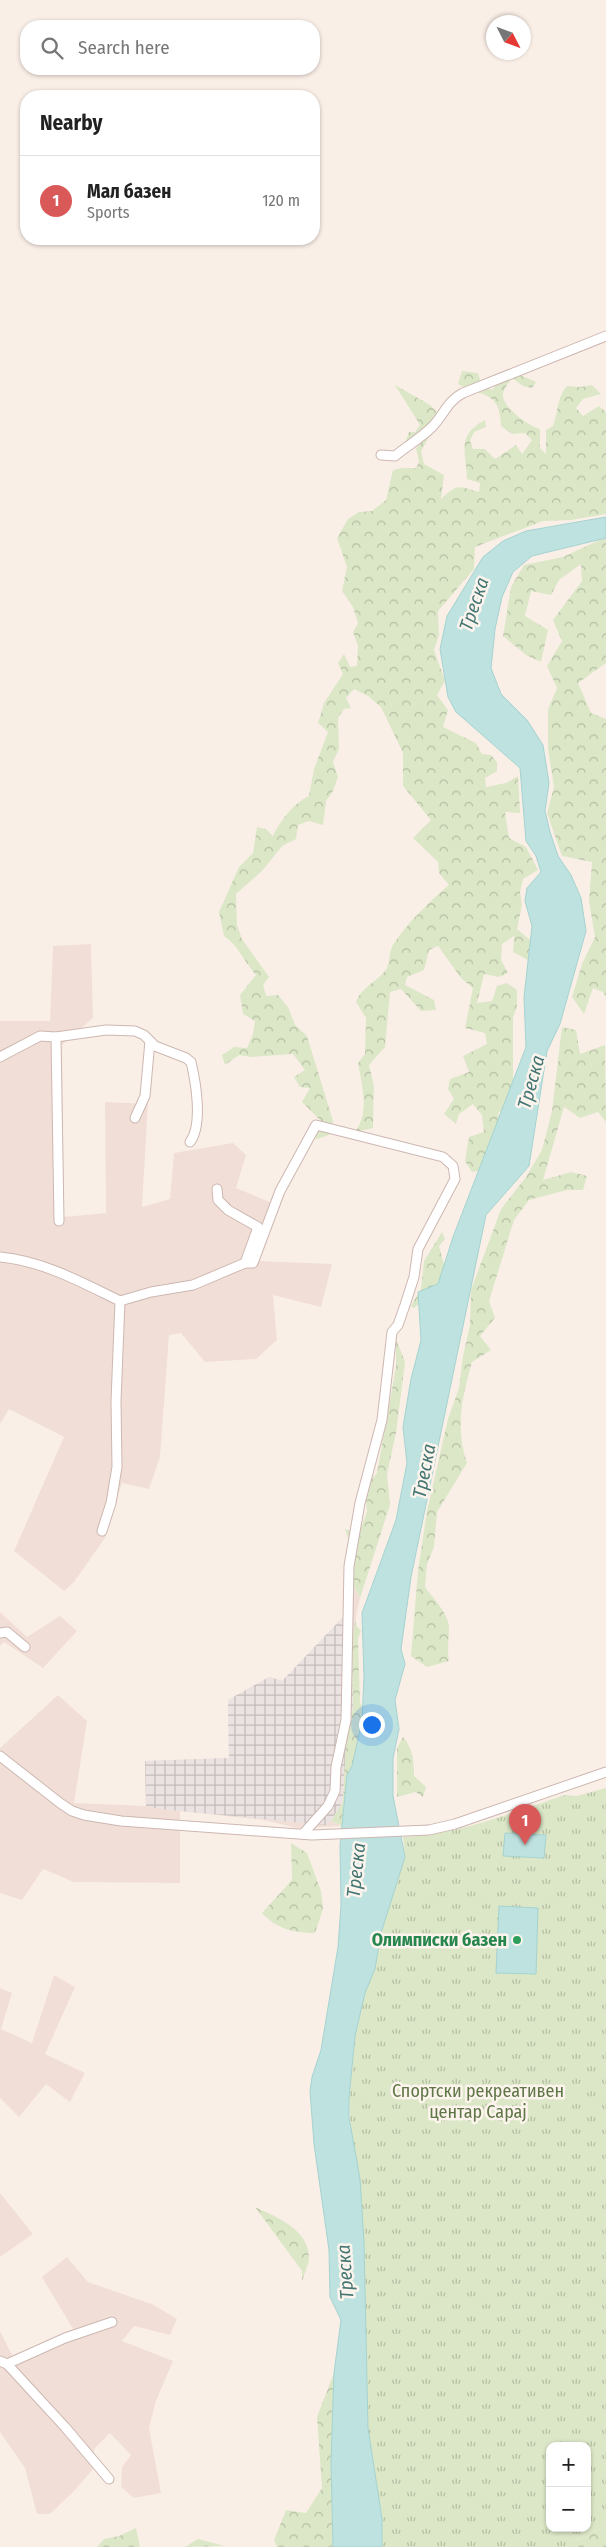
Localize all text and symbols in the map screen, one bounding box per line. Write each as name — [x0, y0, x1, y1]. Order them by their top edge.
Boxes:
north arrow — [486, 15, 531, 60]
search box — [20, 20, 320, 75]
icon: search — [38, 34, 66, 62]
text: Search here — [78, 36, 170, 59]
text: Nearby — [40, 110, 102, 136]
text: Мал базен — [87, 180, 171, 203]
text: 1 — [53, 191, 59, 210]
text: 120 m — [262, 191, 300, 210]
text: Sports — [87, 203, 130, 222]
water label: Треска — [454, 574, 494, 634]
water label: Треска — [512, 1053, 550, 1111]
water label: Треска — [407, 1442, 441, 1500]
your location — [359, 1712, 385, 1738]
pin: 1 — [509, 1804, 541, 1845]
water label: Треска — [342, 1842, 370, 1898]
place label: Олимписки базен — [372, 1929, 507, 1951]
marker: Олимписки базен — [511, 1934, 523, 1946]
park label: Спортски рекреативен центар Сарај — [392, 2080, 564, 2123]
water label: Треска — [332, 2244, 358, 2300]
map controls — [546, 2442, 591, 2532]
button: + — [546, 2442, 591, 2487]
button: − — [546, 2487, 591, 2532]

